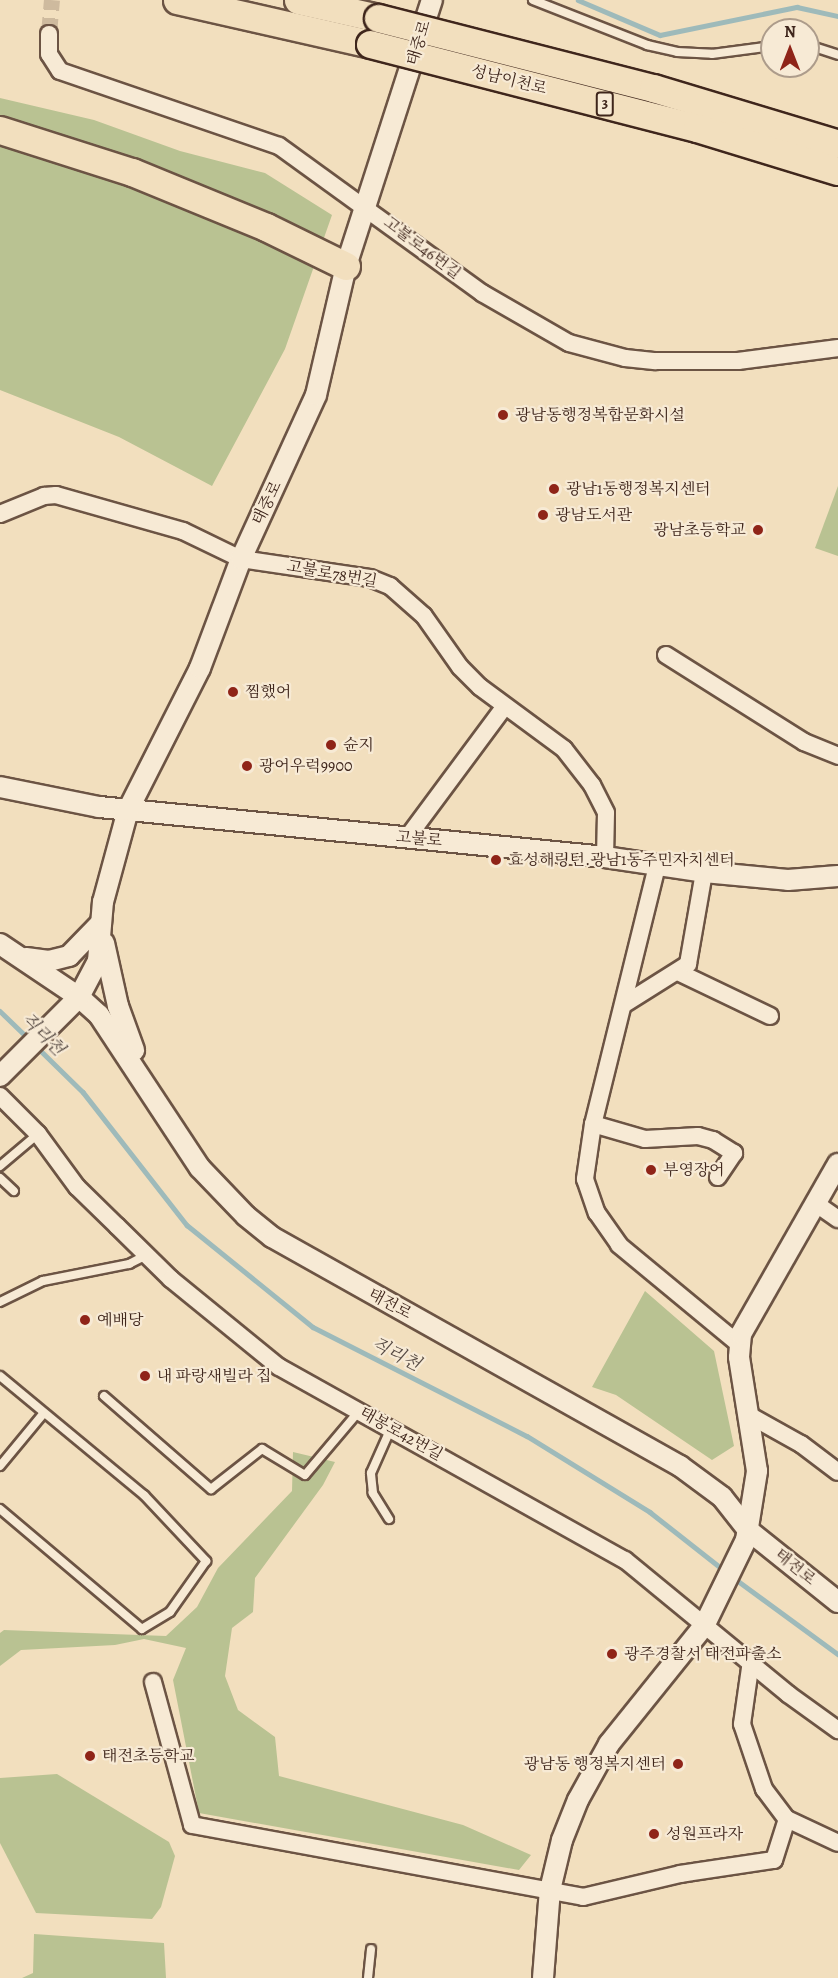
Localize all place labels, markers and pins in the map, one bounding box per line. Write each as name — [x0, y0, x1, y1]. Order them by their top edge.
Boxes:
place label: 광남동행정복합문화시설 — [515, 405, 685, 425]
marker: 광남동행정복합문화시설 — [496, 408, 510, 422]
place label: 광남1동행정복지센터 — [566, 479, 711, 499]
marker: 광남1동행정복지센터 — [547, 482, 561, 496]
place label: 광남도서관 — [555, 505, 632, 525]
marker: 광남도서관 — [536, 508, 550, 522]
place label: 광남초등학교 — [653, 520, 746, 540]
marker: 광남초등학교 — [751, 523, 765, 537]
place label: 찜했어 — [245, 682, 291, 702]
marker: 찜했어 — [226, 685, 240, 699]
place label: 슌지 — [343, 735, 374, 755]
marker: 슌지 — [324, 738, 338, 752]
place label: 광어우럭9900 — [259, 756, 352, 776]
marker: 광어우럭9900 — [240, 759, 254, 773]
place label: 효성해링턴.광남1동주민자치센터 — [508, 850, 735, 870]
marker: 효성해링턴.광남1동주민자치센터 — [489, 853, 503, 867]
place label: 부영장어 — [663, 1160, 725, 1180]
marker: 부영장어 — [644, 1163, 658, 1177]
place label: 예배당 — [97, 1310, 143, 1330]
marker: 예배당 — [78, 1313, 92, 1327]
place label: 내 파랑새빌라 집 — [157, 1366, 272, 1386]
marker: 내 파랑새빌라 집 — [138, 1369, 152, 1383]
place label: 광주경찰서 태전파출소 — [624, 1644, 782, 1664]
marker: 광주경찰서 태전파출소 — [605, 1647, 619, 1661]
place label: 태전초등학교 — [102, 1746, 195, 1766]
marker: 태전초등학교 — [83, 1749, 97, 1763]
place label: 광남동 행정복지센터 — [524, 1754, 666, 1774]
marker: 광남동 행정복지센터 — [671, 1757, 685, 1771]
place label: 성원프라자 — [666, 1824, 743, 1844]
marker: 성원프라자 — [647, 1827, 661, 1841]

